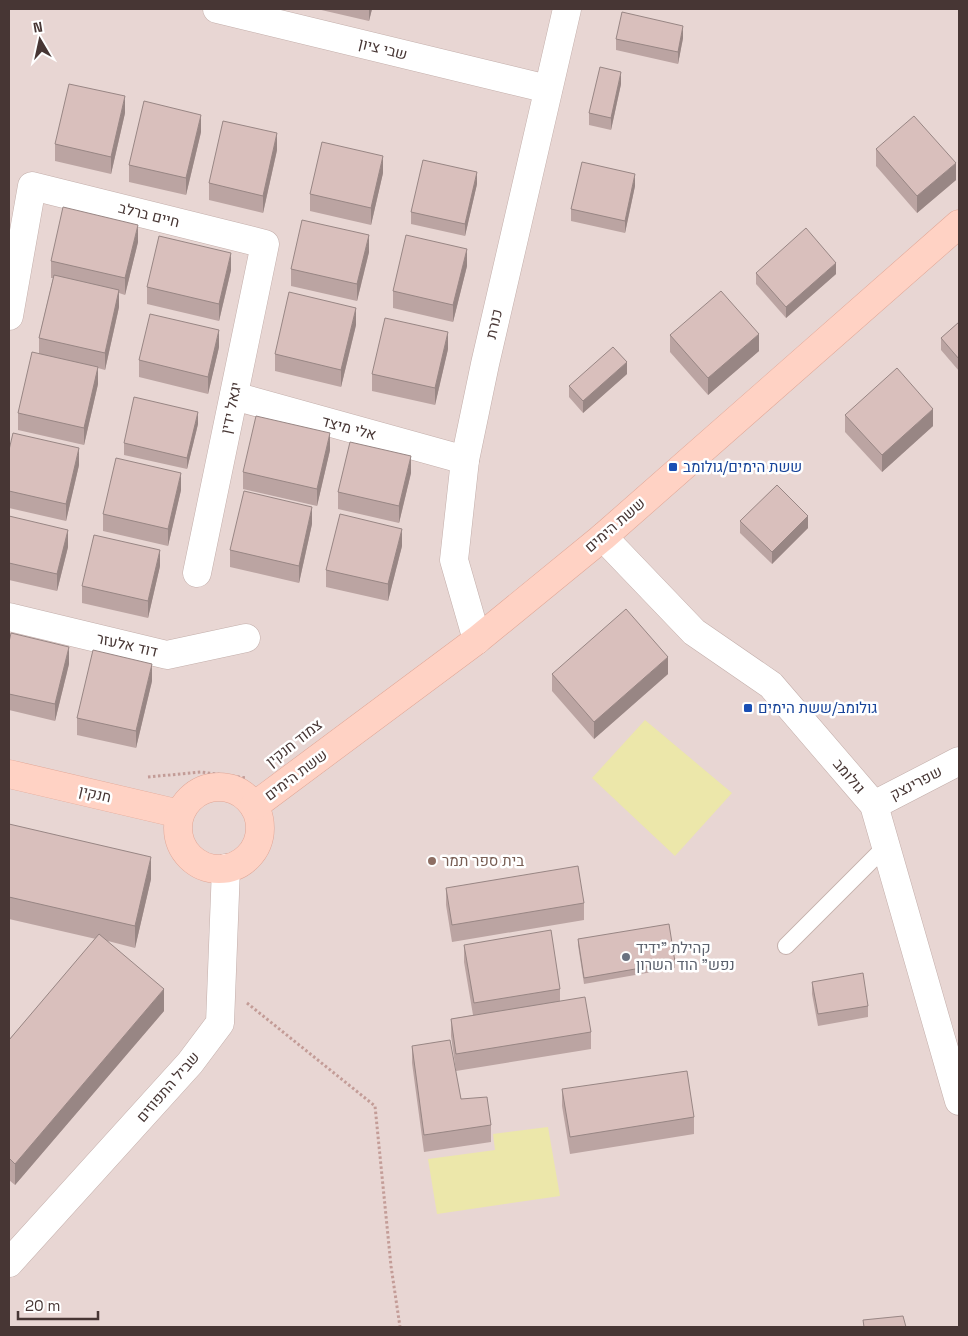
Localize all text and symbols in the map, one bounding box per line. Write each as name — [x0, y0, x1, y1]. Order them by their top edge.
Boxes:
north arrow — [15, 15, 65, 65]
text: N — [32, 18, 44, 37]
street label: שבי ציון — [357, 33, 410, 64]
street label: חיים ברלב — [117, 198, 182, 231]
street label: כנרת — [481, 307, 506, 341]
street label: יגאל ידין — [216, 380, 245, 436]
street label: אלי מיצד — [320, 411, 379, 444]
place label: ששת הימים/גולומב — [683, 457, 802, 476]
marker: ששת הימים/גולומב — [667, 461, 679, 473]
street label: ששת הימים — [581, 493, 649, 556]
street label: דוד אלעזר — [94, 628, 160, 661]
place label: גולומב/ששת הימים — [758, 698, 877, 717]
marker: גולומב/ששת הימים — [742, 702, 754, 714]
street label: צמוד חנקין — [262, 715, 326, 771]
street label: ששת הימים — [260, 745, 331, 804]
street label: גולומב — [829, 754, 870, 797]
street label: שפרינצק — [886, 761, 945, 804]
street label: חנקין — [77, 781, 113, 806]
place label: בית ספר תמר — [442, 851, 524, 870]
marker: בית ספר תמר — [426, 855, 438, 867]
place label: קהילת "ידיד נפש" הוד השרון — [636, 938, 735, 974]
marker: קהילת "ידיד נפש" הוד השרון — [620, 951, 632, 963]
street label: שביל התפוזים — [132, 1048, 203, 1126]
scale bar — [18, 1288, 98, 1320]
text: 20 m — [25, 1296, 60, 1315]

